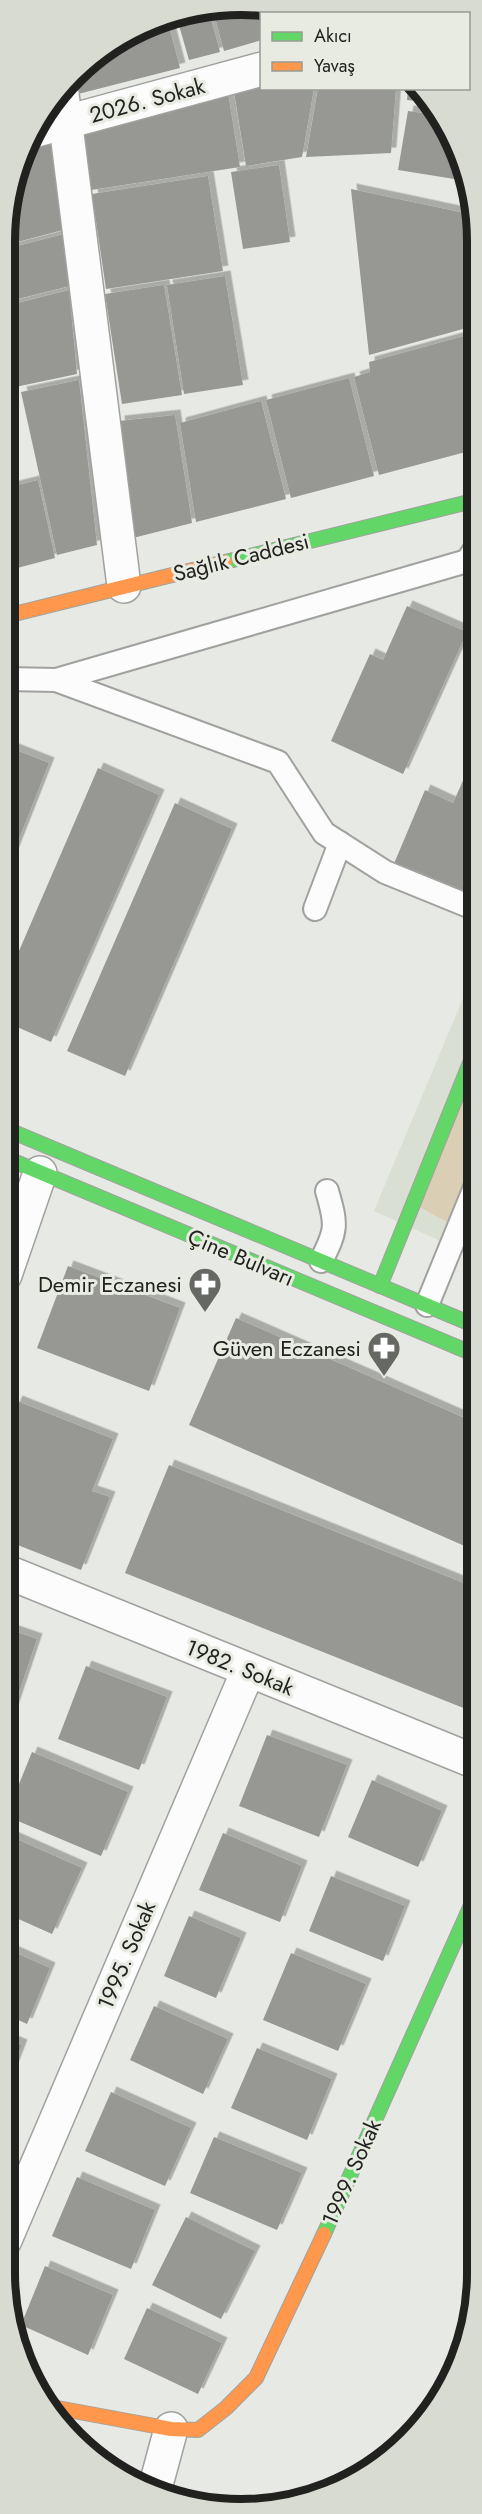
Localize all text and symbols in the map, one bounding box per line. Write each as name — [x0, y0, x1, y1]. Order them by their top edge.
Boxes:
legend — [260, 12, 470, 90]
text: Akıcı — [314, 23, 352, 49]
text: Yavaş — [314, 53, 355, 79]
street label: 2026. Sokak — [86, 69, 208, 131]
street label: Sağlık Caddesi — [170, 525, 312, 589]
street label: Çine Bulvarı — [183, 1220, 299, 1294]
pharmacy icon: Demir Eczanesi — [187, 1266, 223, 1313]
place label: Demir Eczanesi — [38, 1268, 182, 1300]
pharmacy icon: Güven Eczanesi — [366, 1330, 402, 1377]
place label: Güven Eczanesi — [213, 1332, 361, 1364]
street label: 1982. Sokak — [181, 1631, 299, 1703]
street label: 1995. Sokak — [89, 1896, 163, 2014]
street label: 1999. Sokak — [313, 2113, 389, 2230]

